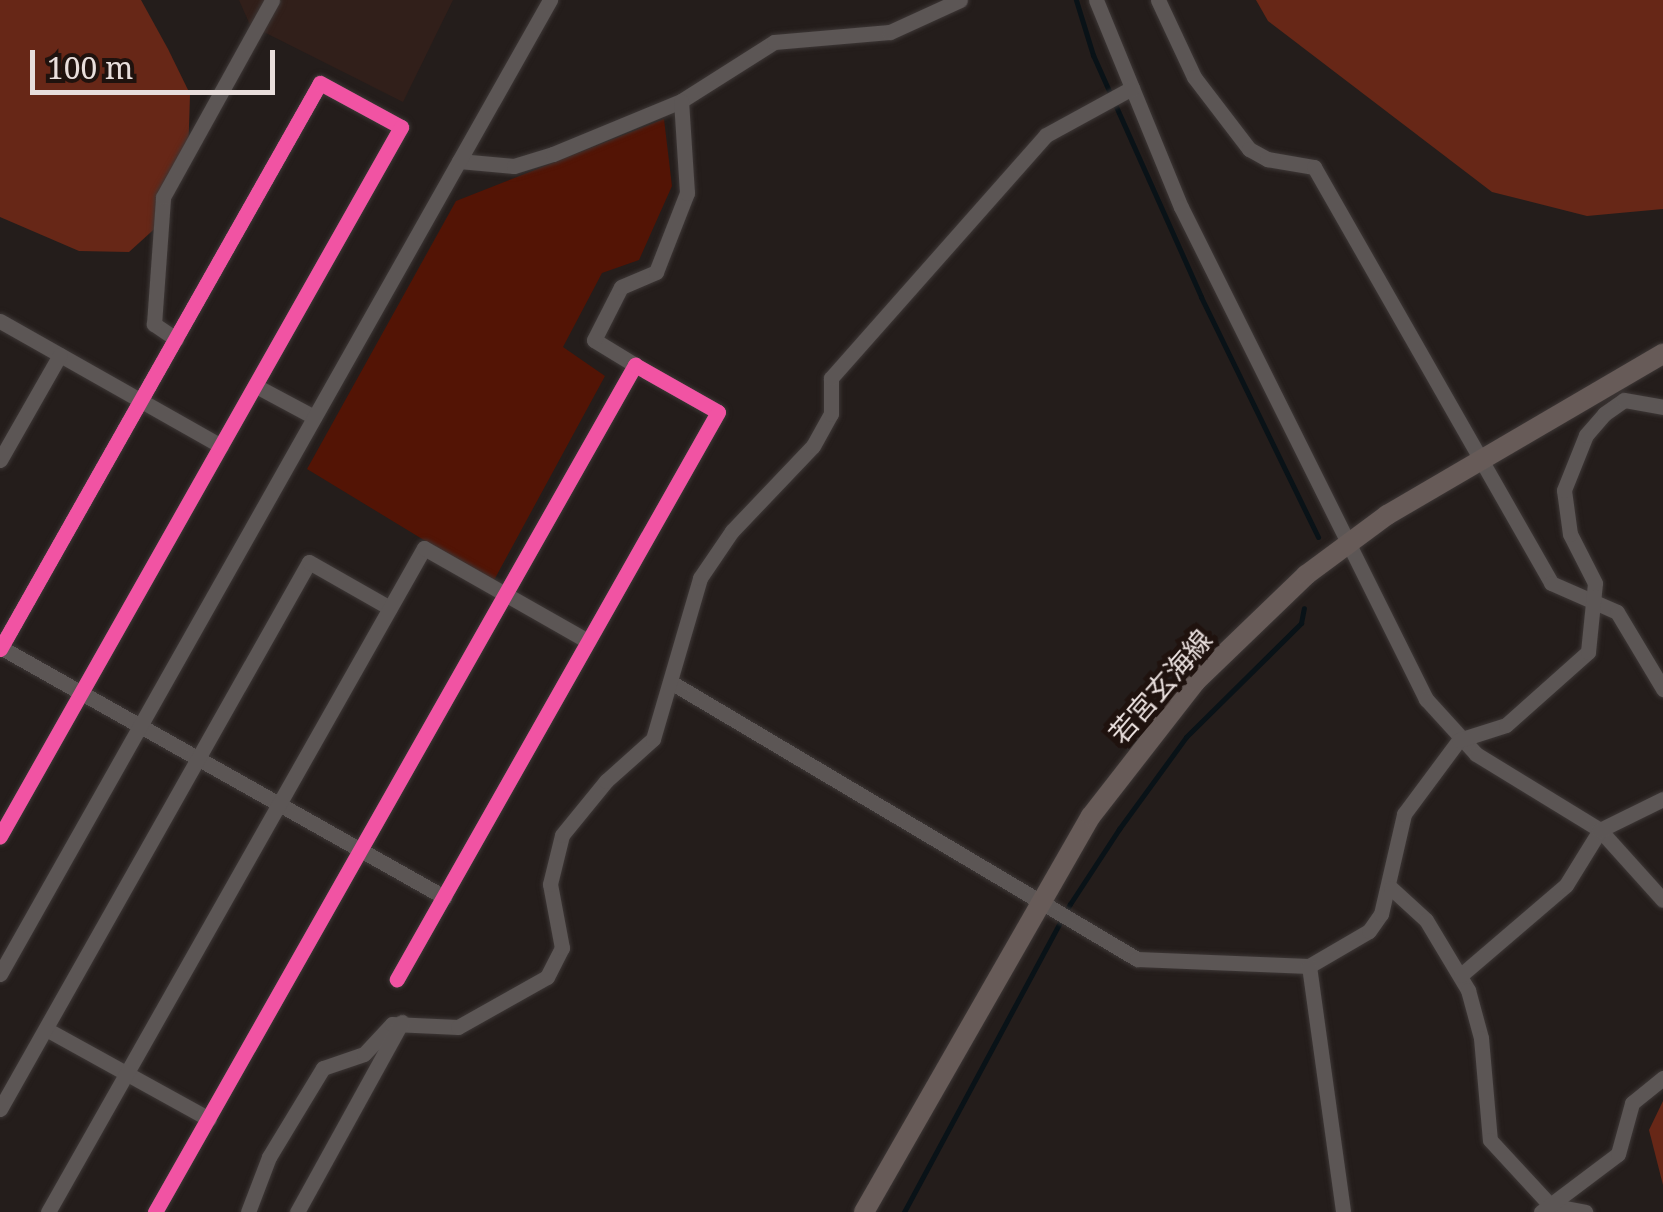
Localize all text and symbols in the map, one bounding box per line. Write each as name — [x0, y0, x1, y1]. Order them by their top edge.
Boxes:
scale bar — [35, 30, 280, 92]
text: 100 m — [47, 47, 133, 88]
street label: 若宮玄海線 — [1101, 622, 1219, 750]

